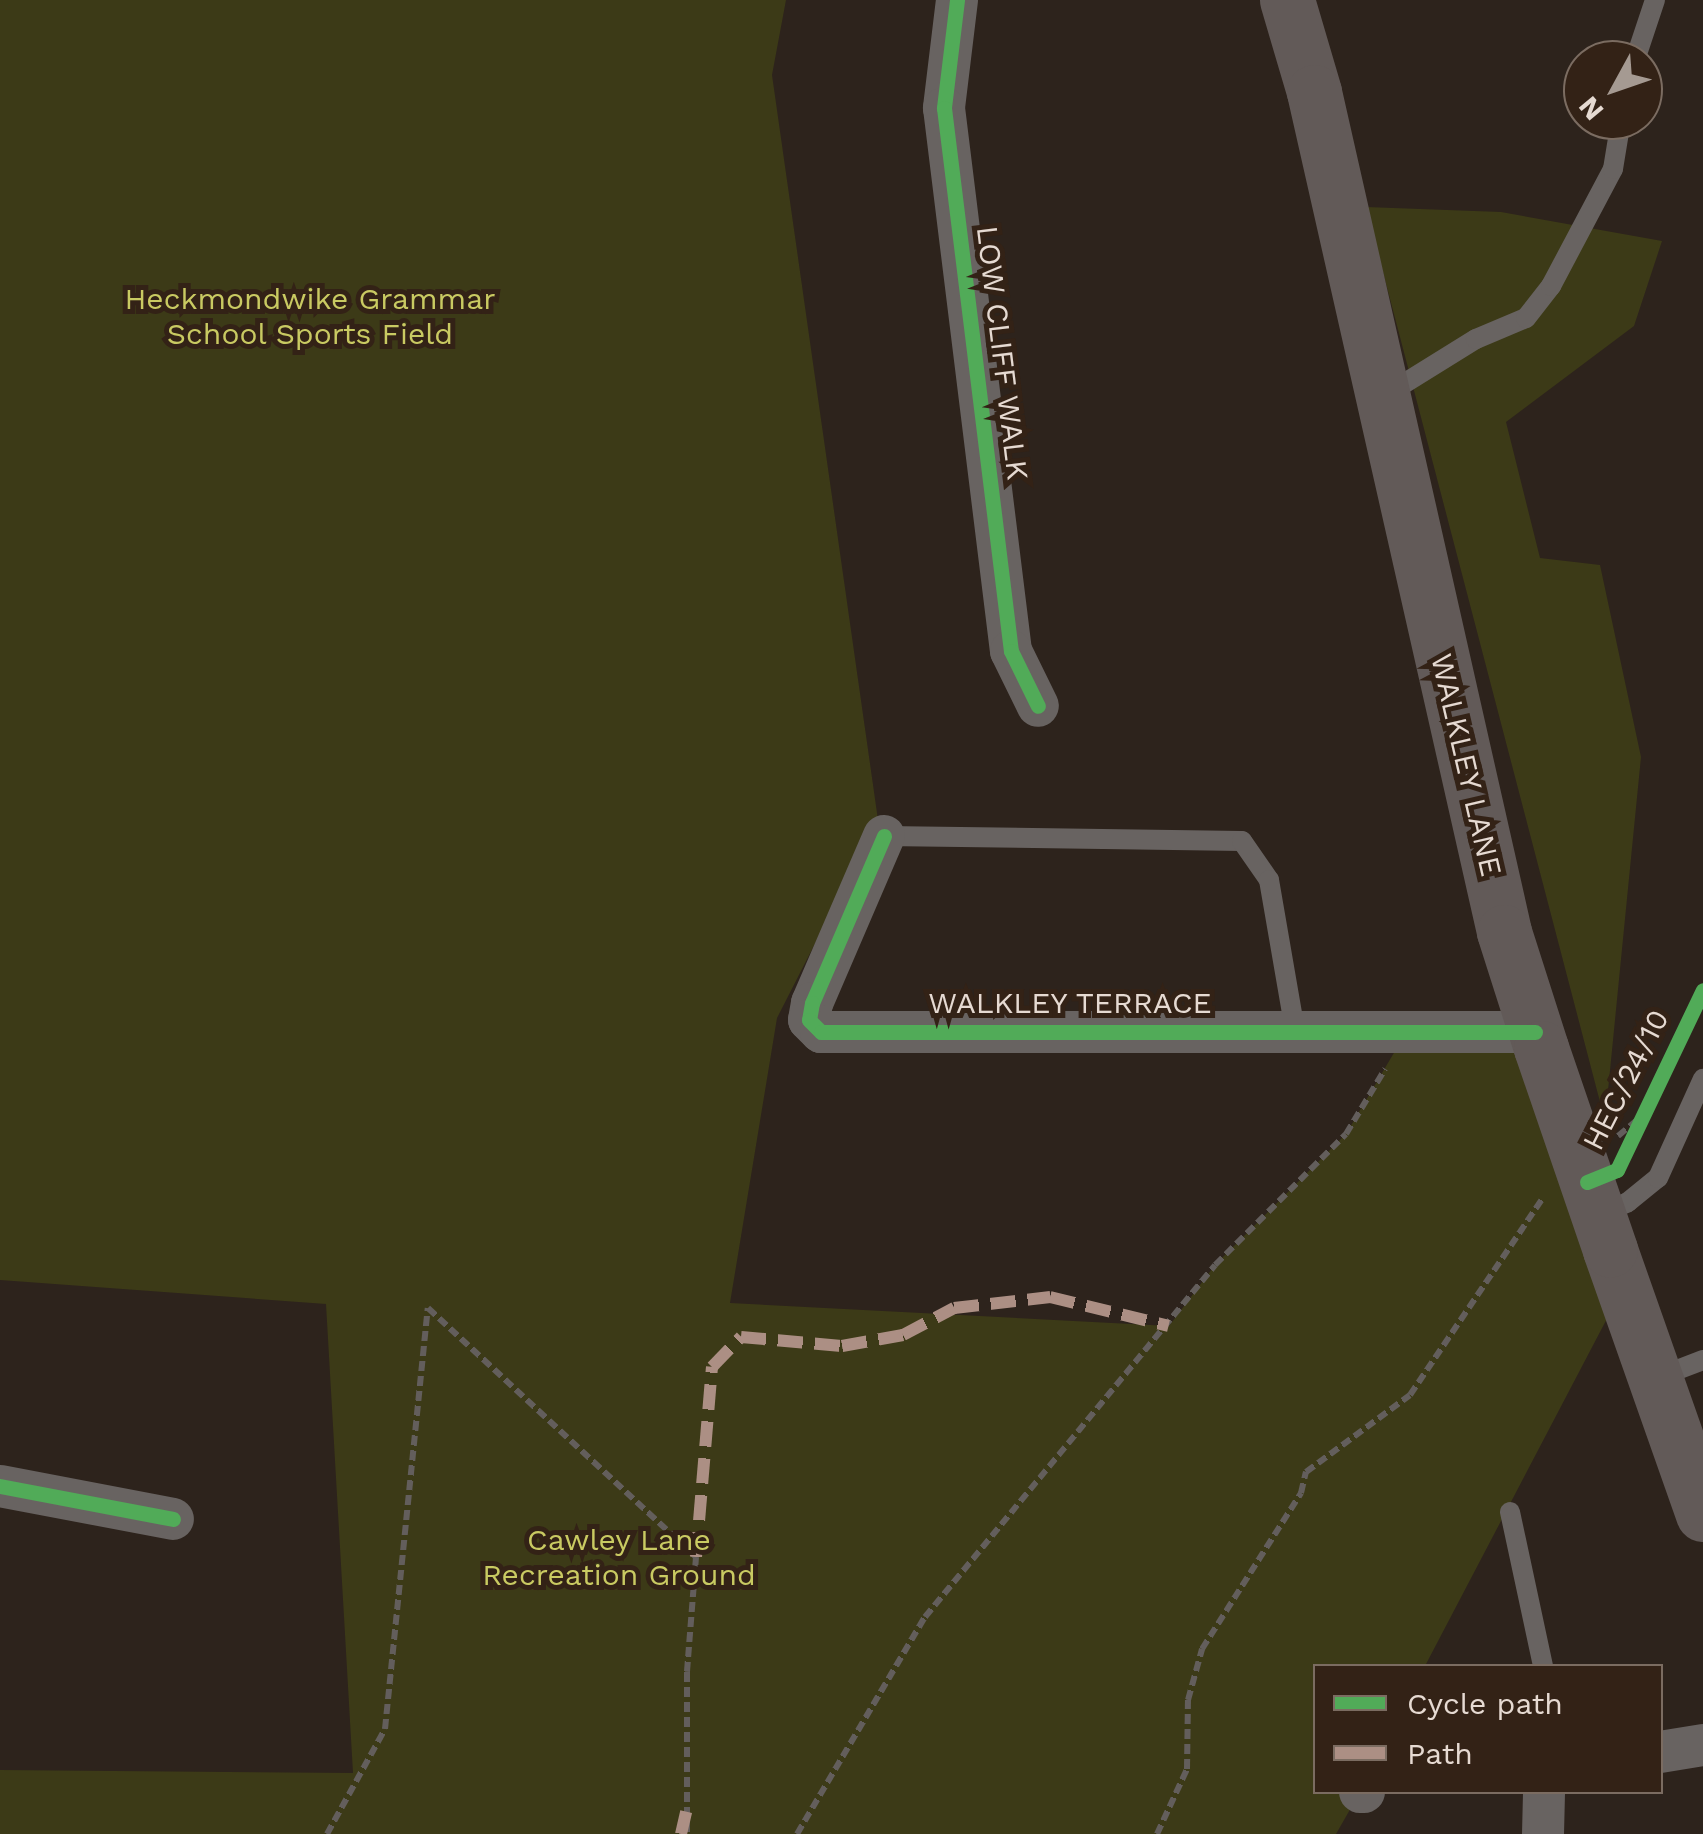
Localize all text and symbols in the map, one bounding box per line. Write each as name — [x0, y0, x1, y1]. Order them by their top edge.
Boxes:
north arrow — [1563, 40, 1663, 140]
text: N — [1572, 90, 1610, 127]
street label: LOW CLIFF WALK — [968, 223, 1036, 483]
park label: Heckmondwike Grammar School Sports Field — [125, 281, 495, 352]
street label: WALKLEY LANE — [1423, 650, 1509, 880]
street label: WALKLEY TERRACE — [927, 985, 1213, 1021]
street label: HEC/24/10 — [1575, 1004, 1677, 1156]
park label: Cawley Lane Recreation Ground — [482, 1522, 756, 1592]
legend — [1313, 1664, 1663, 1794]
text: Cycle path — [1407, 1686, 1563, 1721]
text: Path — [1407, 1736, 1473, 1771]

